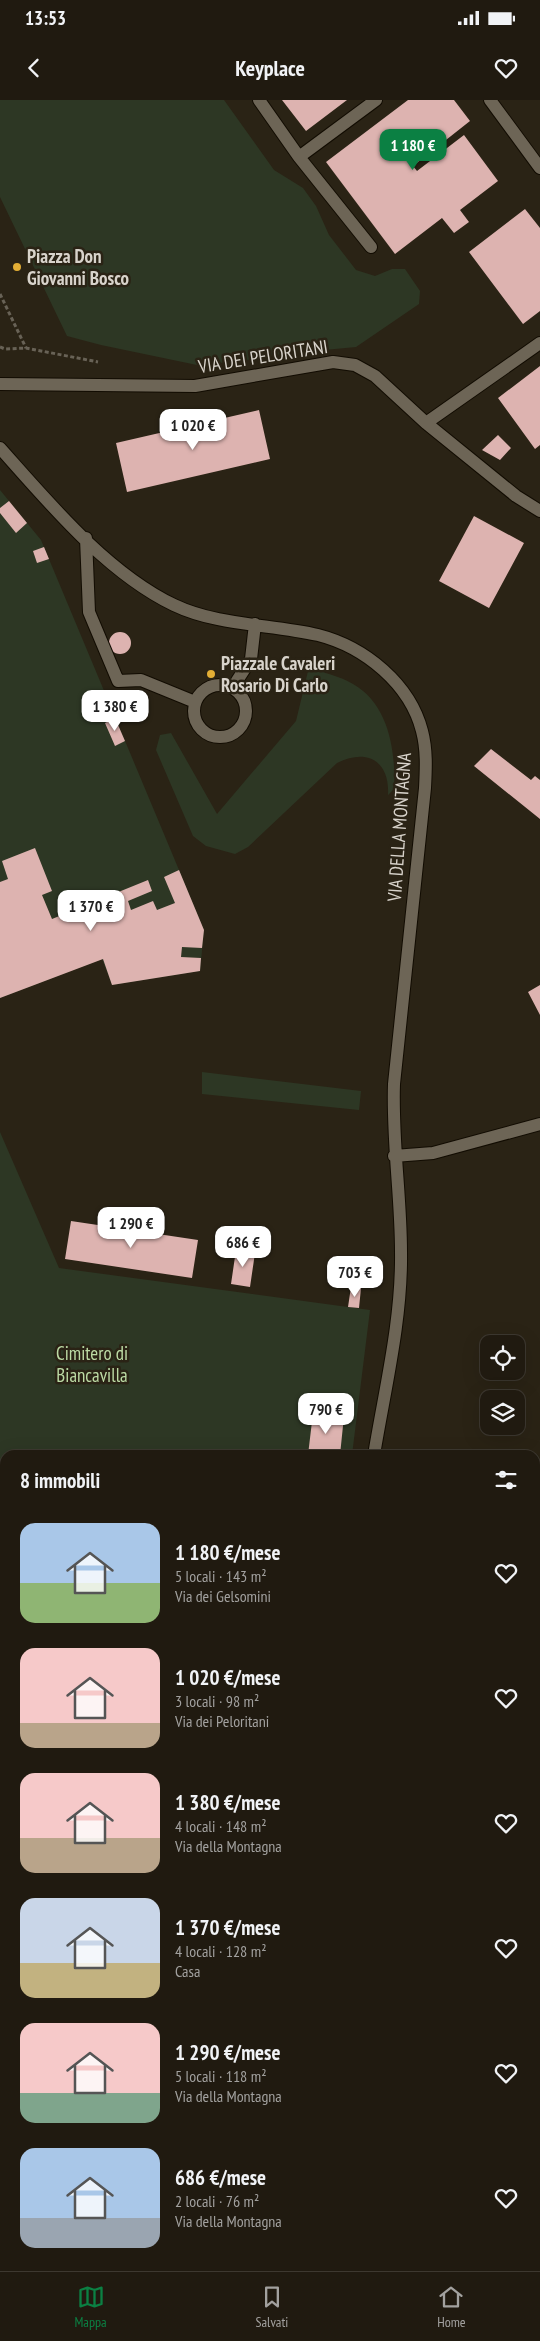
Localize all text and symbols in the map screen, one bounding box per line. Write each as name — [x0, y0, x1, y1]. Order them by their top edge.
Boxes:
text: 13:53 — [25, 6, 66, 30]
icon: back — [20, 54, 48, 82]
text: Keyplace — [235, 54, 305, 82]
icon: heart — [492, 54, 520, 82]
pin: 1 180 € — [367, 128, 459, 171]
text: 1 180 € — [391, 135, 435, 155]
place label: Piazza Don Giovanni Bosco — [27, 244, 129, 290]
marker: Piazza Don Giovanni Bosco — [11, 261, 23, 273]
street label: VIA DEI PELORITANI — [196, 334, 329, 378]
pin: 1 020 € — [147, 408, 239, 451]
text: 1 020 € — [171, 415, 215, 435]
place label: Piazzale Cavaleri Rosario Di Carlo — [221, 651, 335, 697]
marker: Piazzale Cavaleri Rosario Di Carlo — [205, 668, 217, 680]
pin: 1 380 € — [69, 690, 161, 732]
text: 1 380 € — [93, 696, 137, 716]
street label: VIA DELLA MONTAGNA — [382, 752, 416, 903]
pin: 1 370 € — [45, 890, 137, 932]
text: 1 370 € — [69, 896, 113, 916]
pin: 1 290 € — [85, 1206, 177, 1249]
text: 1 290 € — [109, 1213, 153, 1233]
pin: 686 € — [208, 1226, 278, 1268]
text: 686 € — [226, 1232, 260, 1252]
pin: 703 € — [320, 1256, 390, 1298]
text: 703 € — [338, 1262, 372, 1282]
map controls — [480, 1335, 525, 1435]
button: locate — [480, 1335, 525, 1380]
park label: Cimitero di Biancavilla — [56, 1341, 128, 1387]
button: layers — [480, 1390, 525, 1435]
pin: 790 € — [291, 1392, 361, 1435]
text: 790 € — [309, 1399, 343, 1419]
icon: filters — [492, 1466, 520, 1494]
text: 8 immobili — [20, 1467, 100, 1494]
text: 1 180 €/mese — [175, 1539, 280, 1566]
icon: home — [60, 1543, 120, 1603]
icon: heart — [492, 1559, 520, 1587]
text: 5 locali · 143 m² — [175, 1566, 266, 1586]
text: Via dei Gelsomini — [175, 1586, 271, 1606]
text: 1 020 €/mese — [175, 1664, 280, 1691]
icon: home — [60, 1668, 120, 1728]
icon: heart — [492, 1684, 520, 1712]
text: 3 locali · 98 m² — [175, 1691, 259, 1711]
text: Via dei Peloritani — [175, 1711, 269, 1731]
text: 1 380 €/mese — [175, 1789, 280, 1816]
icon: home — [60, 1793, 120, 1853]
icon: heart — [492, 1809, 520, 1837]
text: 4 locali · 148 m² — [175, 1816, 266, 1836]
text: Via della Montagna — [175, 1836, 282, 1856]
text: 1 370 €/mese — [175, 1914, 280, 1941]
icon: home — [60, 1918, 120, 1978]
icon: heart — [492, 1934, 520, 1962]
text: 4 locali · 128 m² — [175, 1941, 266, 1961]
text: Casa — [175, 1961, 200, 1981]
text: 1 290 €/mese — [175, 2039, 280, 2066]
icon: home — [60, 2043, 120, 2103]
icon: heart — [492, 2059, 520, 2087]
text: 5 locali · 118 m² — [175, 2066, 266, 2086]
text: Via della Montagna — [175, 2086, 282, 2106]
text: 686 €/mese — [175, 2164, 266, 2191]
icon: home — [60, 2168, 120, 2228]
icon: heart — [492, 2184, 520, 2212]
text: 2 locali · 76 m² — [175, 2191, 259, 2211]
text: Via della Montagna — [175, 2211, 282, 2231]
tab: Mappa — [74, 2283, 107, 2331]
tab: Salvati — [256, 2283, 288, 2331]
tab: Home — [437, 2283, 466, 2331]

